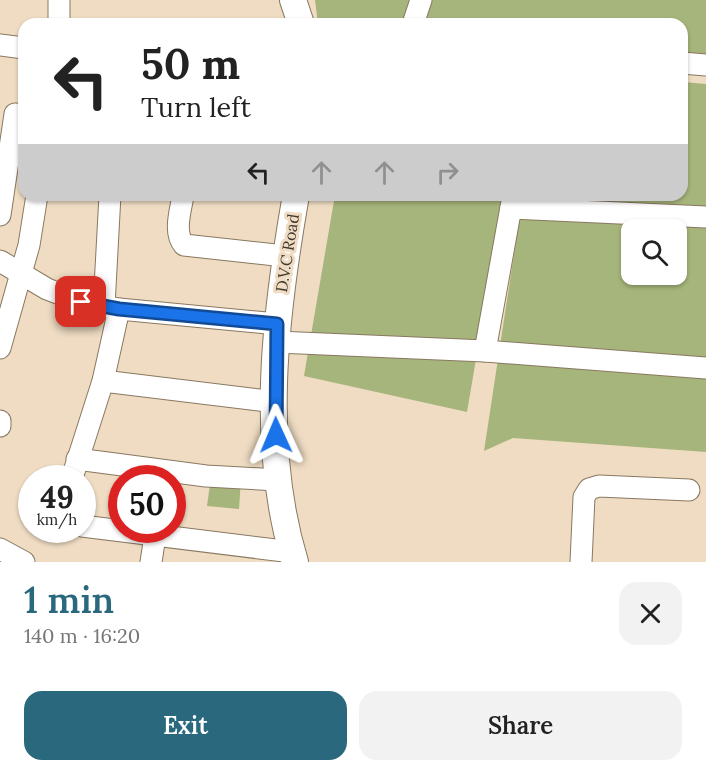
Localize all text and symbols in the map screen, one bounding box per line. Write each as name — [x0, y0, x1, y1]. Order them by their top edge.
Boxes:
text: 50 m — [141, 37, 240, 91]
icon: left — [42, 42, 120, 120]
text: Turn left — [141, 90, 251, 124]
icon: left — [242, 156, 275, 189]
icon: ahead — [305, 156, 338, 189]
icon: ahead — [368, 156, 401, 189]
icon: right — [431, 156, 464, 189]
street label: D.V.C Road — [271, 212, 303, 294]
map controls — [621, 219, 687, 285]
button: search — [621, 219, 687, 285]
pin — [55, 276, 106, 327]
icon: arrive — [64, 285, 97, 318]
position arrow — [244, 403, 308, 467]
speed limit sign: 50 — [108, 465, 186, 543]
text: 49 — [40, 478, 74, 516]
text: km/h — [37, 510, 77, 529]
text: 1 min — [24, 577, 114, 623]
button: close — [619, 582, 682, 645]
text: 140 m · 16:20 — [24, 623, 140, 648]
button: Exit — [24, 691, 347, 760]
button: Share — [359, 691, 682, 760]

